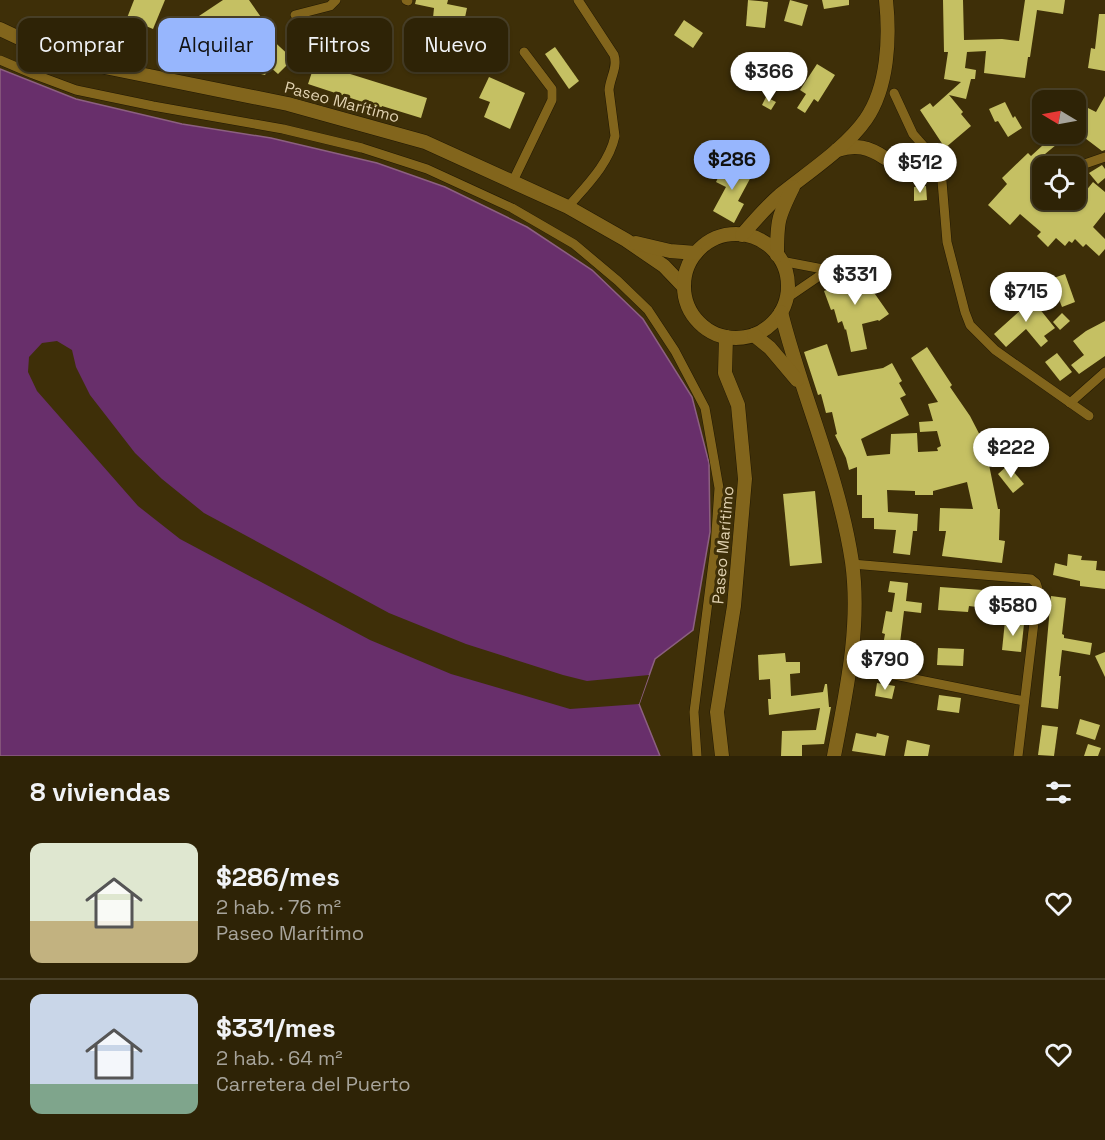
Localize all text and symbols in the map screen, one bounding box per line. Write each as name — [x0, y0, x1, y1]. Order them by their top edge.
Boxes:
chip: Comprar — [18, 18, 146, 72]
chip: Alquilar — [158, 18, 275, 72]
chip: Filtros — [287, 18, 392, 72]
chip: Nuevo — [404, 18, 508, 72]
pin: $366 — [733, 52, 805, 103]
text: $366 — [745, 58, 794, 84]
street label: Paseo Marítimo — [282, 77, 402, 127]
north arrow — [1032, 90, 1086, 144]
map controls — [1032, 90, 1086, 210]
pin: $286 — [696, 140, 768, 191]
pin: $512 — [884, 143, 956, 194]
text: $286 — [708, 146, 756, 172]
text: $512 — [898, 149, 942, 175]
button: locate — [1032, 156, 1086, 210]
pin: $331 — [819, 255, 891, 306]
text: $331 — [832, 261, 878, 287]
pin: $715 — [990, 272, 1062, 323]
text: $715 — [1004, 278, 1048, 304]
pin: $222 — [975, 428, 1047, 479]
text: $222 — [987, 434, 1035, 460]
street label: Paseo Marítimo — [707, 485, 739, 605]
pin: $580 — [977, 586, 1049, 637]
text: $580 — [988, 592, 1038, 618]
pin: $790 — [849, 640, 921, 691]
text: $790 — [861, 646, 909, 672]
text: 8 viviendas — [30, 775, 171, 809]
icon: filters — [1042, 776, 1075, 809]
text: $286/mes — [216, 860, 340, 894]
icon: home — [78, 867, 150, 939]
icon: heart — [1042, 887, 1075, 920]
text: 2 hab. · 76 m² — [216, 894, 341, 920]
text: Paseo Marítimo — [216, 920, 364, 946]
text: $331/mes — [216, 1011, 336, 1045]
icon: home — [78, 1018, 150, 1090]
icon: heart — [1042, 1038, 1075, 1071]
text: 2 hab. · 64 m² — [216, 1045, 343, 1071]
text: Carretera del Puerto — [216, 1071, 411, 1097]

